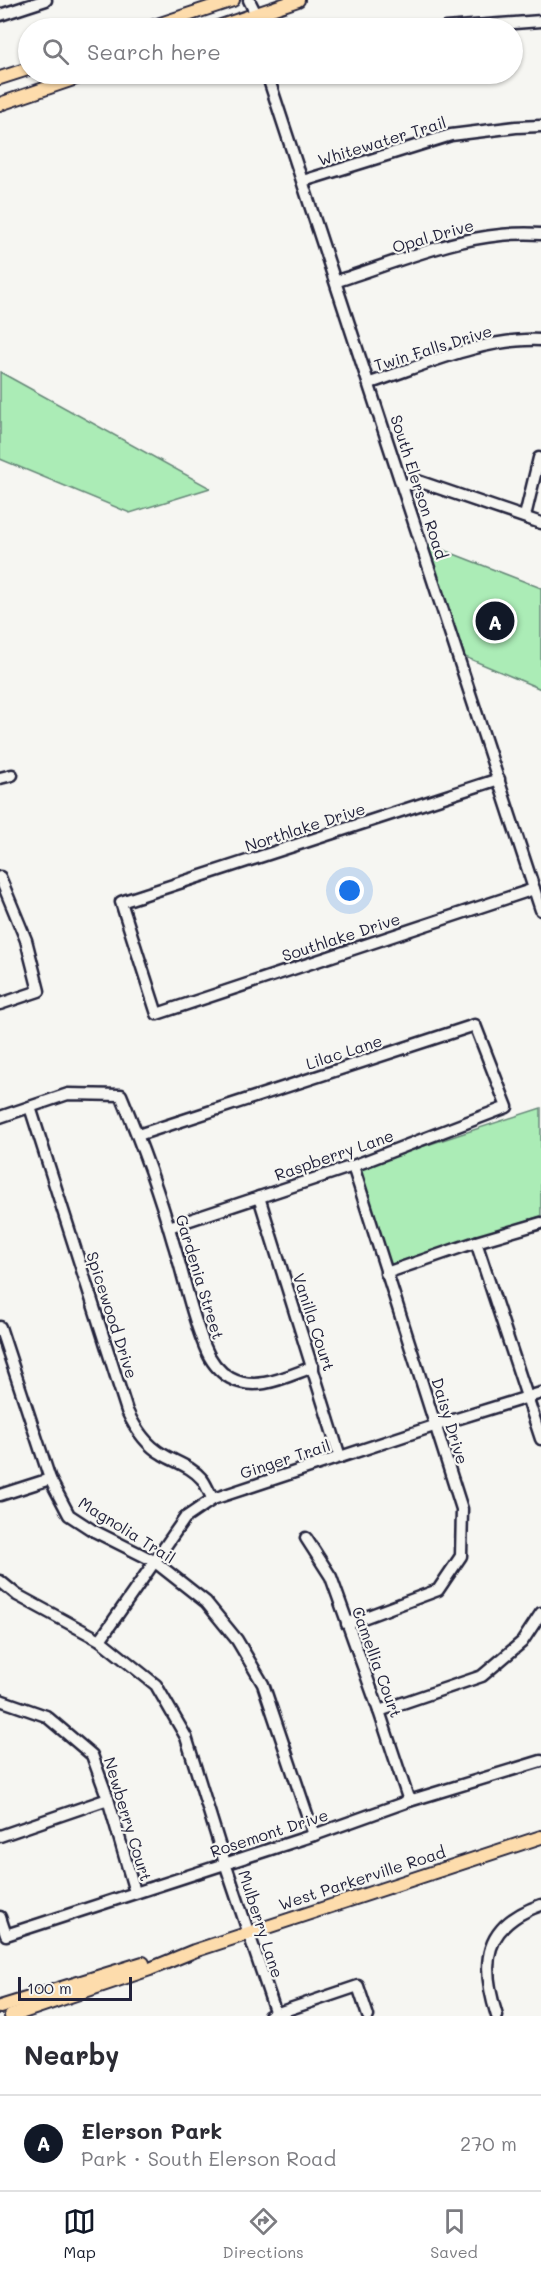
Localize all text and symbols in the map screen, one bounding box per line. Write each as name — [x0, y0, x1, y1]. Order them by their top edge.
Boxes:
search box — [18, 18, 523, 84]
icon: search — [39, 35, 72, 68]
text: Search here — [87, 37, 221, 66]
street label: Whitewater Trail — [315, 111, 449, 170]
street label: Opal Drive — [390, 214, 476, 257]
street label: Twin Falls Drive — [371, 320, 494, 375]
street label: South Elerson Road — [386, 412, 453, 562]
pin: A — [476, 598, 514, 644]
street label: Northlake Drive — [242, 797, 368, 856]
your location — [335, 876, 364, 905]
street label: Southlake Drive — [279, 908, 403, 966]
street label: Lilac Lane — [303, 1029, 385, 1074]
street label: Raspberry Lane — [271, 1124, 396, 1185]
street label: Gardenia Street — [171, 1212, 229, 1342]
street label: Spicewood Drive — [82, 1249, 143, 1381]
street label: Vanilla Court — [289, 1270, 340, 1374]
street label: Daisy Drive — [427, 1375, 474, 1467]
street label: Ginger Trail — [237, 1434, 333, 1483]
street label: Magnolia Trail — [75, 1491, 180, 1568]
street label: Camellia Court — [348, 1603, 407, 1720]
street label: Newberry Court — [100, 1754, 157, 1883]
street label: Rosemont Drive — [207, 1804, 331, 1862]
street label: West Parkerville Road — [276, 1841, 448, 1914]
street label: Mulberry Lane — [234, 1867, 289, 1980]
scale bar — [18, 1974, 132, 2002]
text: 100 m — [27, 1977, 72, 1998]
text: Nearby — [24, 2038, 119, 2072]
text: Elerson Park — [81, 2116, 222, 2145]
text: A — [37, 2130, 50, 2156]
text: 270 m — [460, 2130, 517, 2156]
text: Park · South Elerson Road — [81, 2145, 336, 2171]
tab: Map — [63, 2205, 96, 2262]
tab: Directions — [223, 2205, 304, 2262]
tab: Saved — [430, 2205, 478, 2262]

